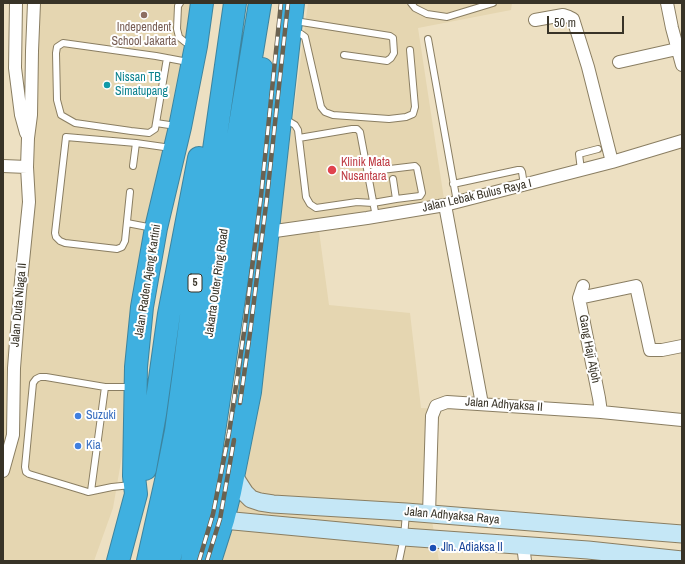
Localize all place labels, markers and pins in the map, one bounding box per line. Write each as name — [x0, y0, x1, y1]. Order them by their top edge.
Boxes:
marker: Independent School Jakarta — [139, 10, 149, 20]
place label: Independent School Jakarta — [111, 21, 177, 49]
place label: Nissan TB Simatupang — [115, 71, 168, 99]
marker: Nissan TB Simatupang — [102, 80, 112, 90]
place label: Klinik Mata Nusantara — [341, 156, 390, 184]
marker: Klinik Mata Nusantara — [326, 164, 338, 176]
place label: Suzuki — [86, 409, 116, 423]
marker: Suzuki — [73, 411, 83, 421]
place label: Kia — [86, 439, 101, 453]
marker: Kia — [73, 441, 83, 451]
place label: Jln. Adiaksa II — [441, 541, 503, 555]
marker: Jln. Adiaksa II — [428, 543, 438, 553]

